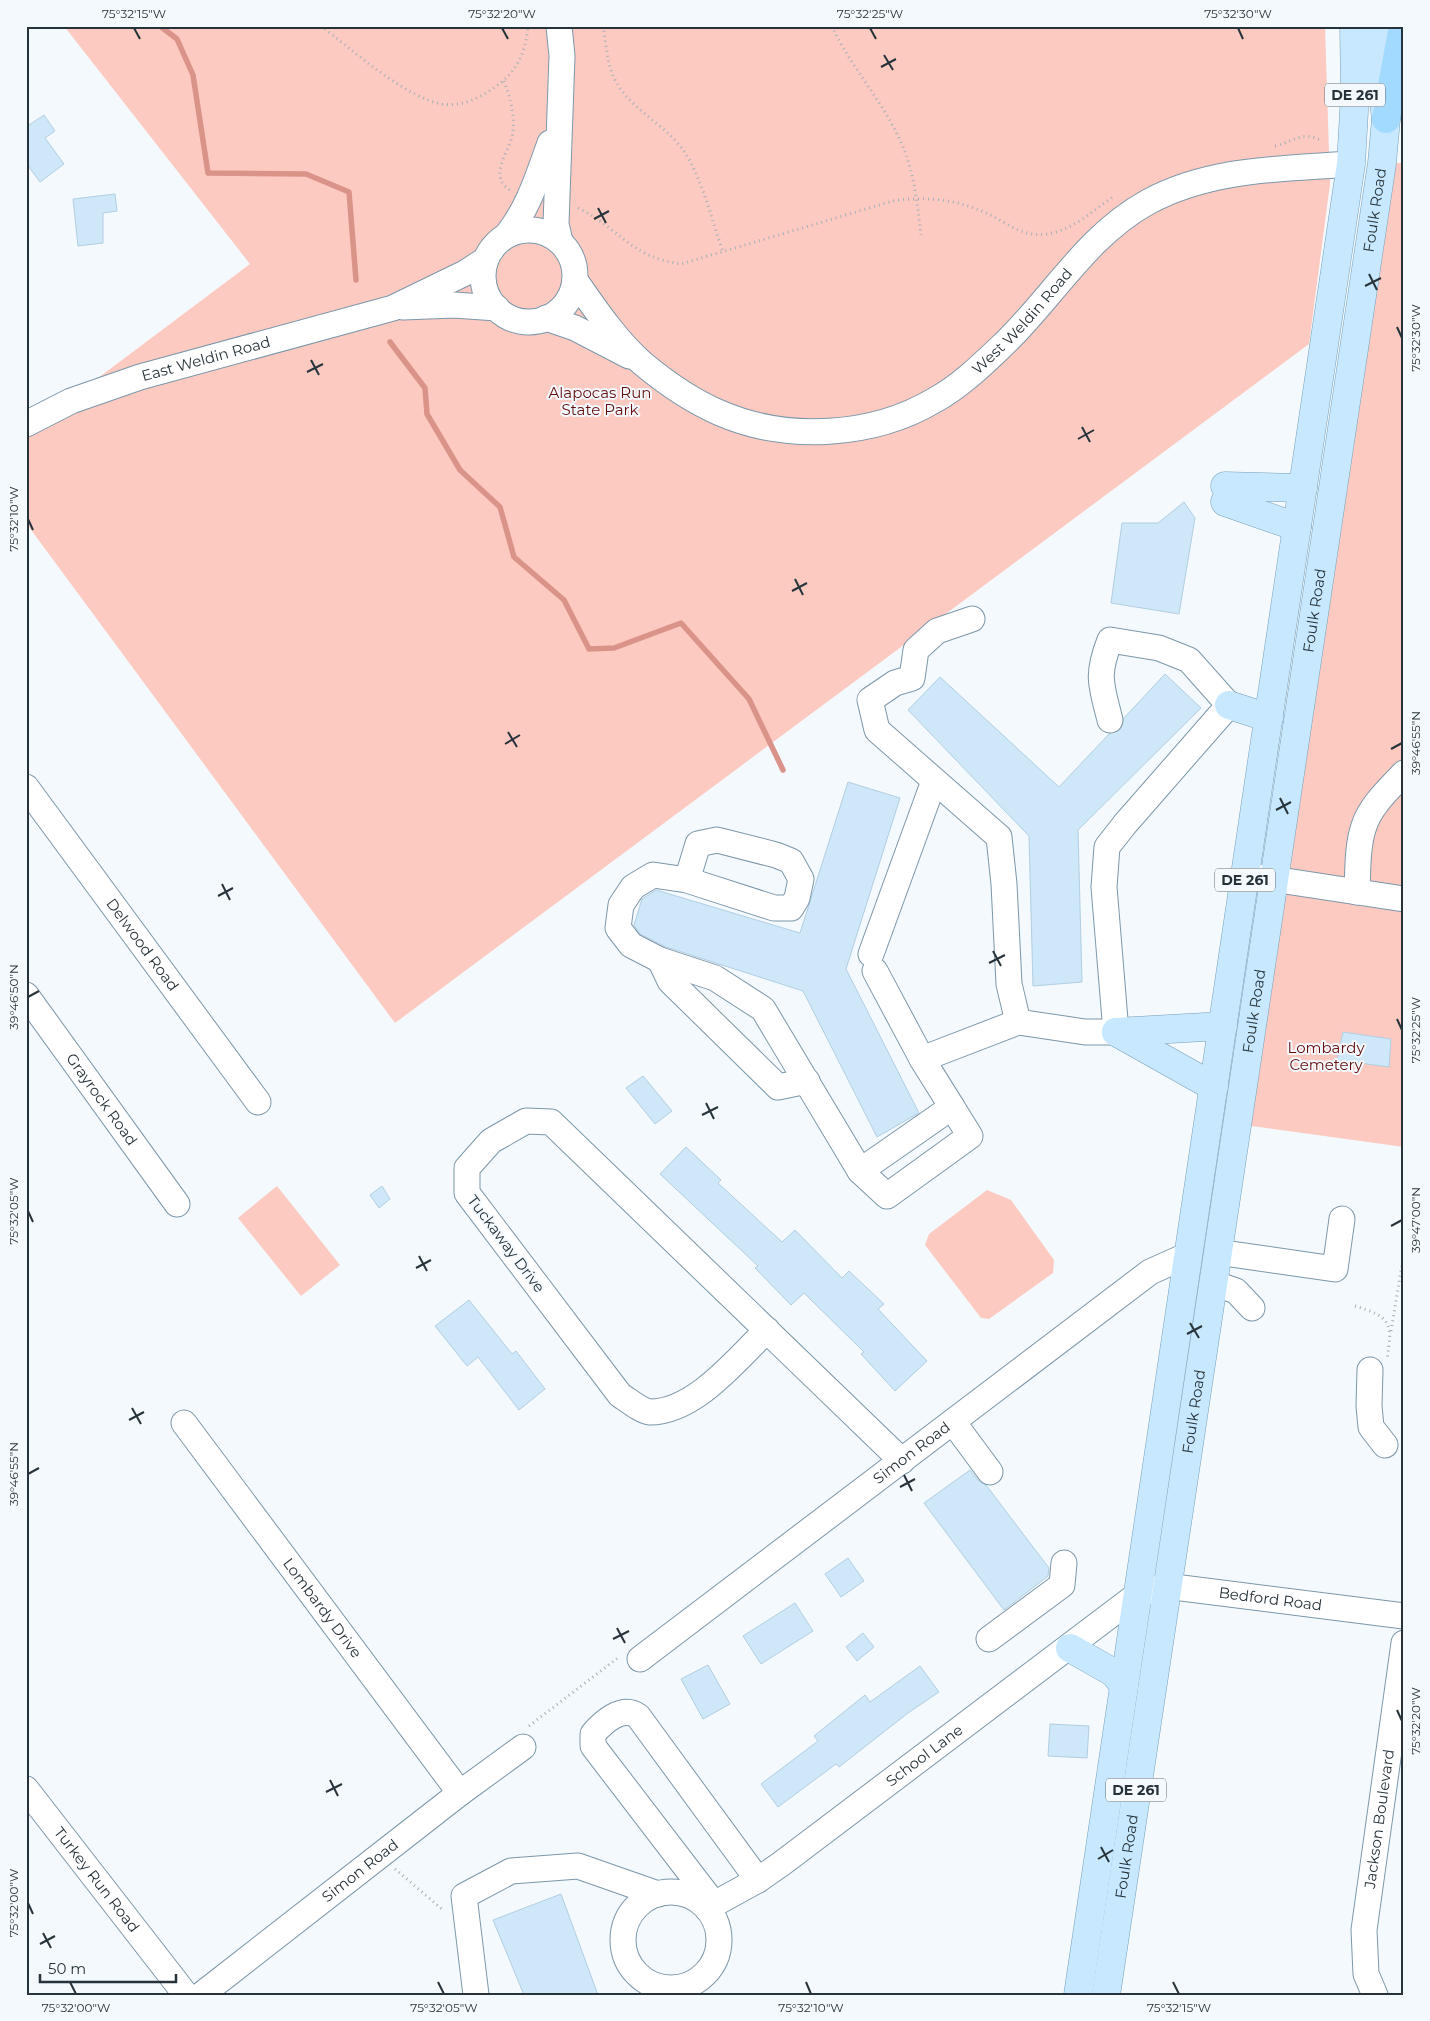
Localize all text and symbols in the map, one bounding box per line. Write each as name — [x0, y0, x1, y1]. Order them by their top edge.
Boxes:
text: 75°32'15"W — [102, 6, 166, 21]
text: 75°32'20"W — [468, 6, 536, 21]
text: 75°32'25"W — [837, 6, 903, 21]
text: 75°32'30"W — [1204, 6, 1272, 21]
road number: DE 261 — [1325, 84, 1385, 106]
street label: Foulk Road — [1359, 167, 1390, 253]
street label: West Weldin Road — [968, 264, 1076, 378]
text: 75°32'30"W — [1408, 304, 1423, 372]
street label: East Weldin Road — [139, 332, 272, 385]
park label: Alapocas Run State Park — [549, 383, 651, 419]
text: 75°32'10"W — [6, 486, 21, 552]
street label: Foulk Road — [1298, 567, 1330, 654]
text: 39°46'55"N — [1408, 711, 1423, 775]
road number: DE 261 — [1215, 868, 1275, 892]
street label: Delwood Road — [102, 894, 183, 995]
text: 39°46'50"N — [6, 964, 21, 1030]
street label: Foulk Road — [1238, 968, 1269, 1054]
text: 75°32'25"W — [1408, 997, 1423, 1063]
park label: Lombardy Cemetery — [1287, 1038, 1365, 1074]
street label: Grayrock Road — [62, 1049, 142, 1149]
text: 75°32'05"W — [6, 1177, 21, 1245]
text: 39°47'00"N — [1408, 1187, 1423, 1253]
street label: Tuckaway Drive — [464, 1191, 549, 1296]
street label: Foulk Road — [1178, 1368, 1209, 1455]
street label: Simon Road — [869, 1417, 954, 1488]
text: 39°46'55"N — [6, 1442, 21, 1506]
street label: Lombardy Drive — [279, 1554, 366, 1662]
street label: Bedford Road — [1218, 1583, 1323, 1615]
text: 75°32'20"W — [1408, 1687, 1423, 1755]
street label: School Lane — [882, 1720, 966, 1790]
street label: Jackson Boulevard — [1360, 1748, 1398, 1891]
road number: DE 261 — [1106, 1778, 1166, 1802]
street label: Foulk Road — [1111, 1813, 1142, 1900]
street label: Turkey Run Road — [50, 1823, 144, 1936]
street label: Simon Road — [318, 1835, 402, 1906]
text: 75°32'00"W — [6, 1869, 21, 1937]
scale bar — [40, 1951, 176, 1983]
text: 50 m — [48, 1959, 86, 1978]
text: 75°32'00"W — [42, 2000, 110, 2015]
text: 75°32'05"W — [410, 2000, 478, 2015]
text: 75°32'10"W — [778, 2000, 844, 2015]
text: 75°32'15"W — [1147, 2000, 1211, 2015]

